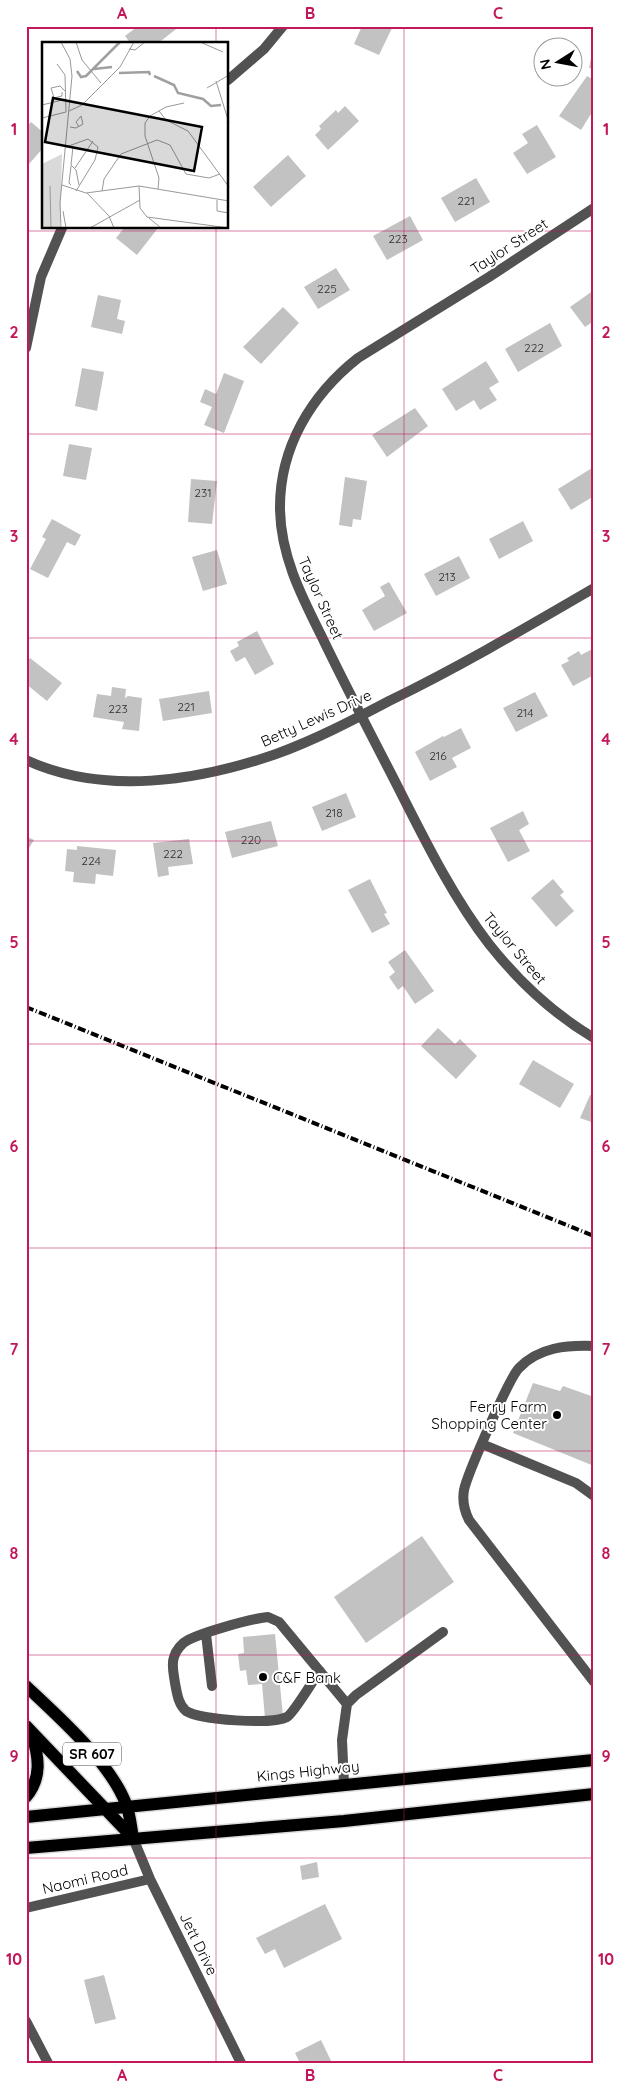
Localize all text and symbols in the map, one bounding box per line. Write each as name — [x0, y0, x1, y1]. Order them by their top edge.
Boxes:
text: A — [117, 3, 128, 23]
text: B — [305, 3, 315, 23]
text: C — [493, 3, 503, 23]
north arrow — [532, 38, 582, 88]
inset map — [42, 42, 229, 229]
text: N — [535, 58, 555, 71]
text: 1 — [11, 119, 17, 139]
text: 1 — [603, 119, 609, 139]
house number: 221 — [457, 193, 475, 208]
street label: Taylor Street — [467, 214, 551, 278]
house number: 223 — [388, 231, 408, 246]
house number: 225 — [317, 281, 337, 296]
text: 2 — [9, 322, 19, 342]
text: 2 — [601, 322, 611, 342]
house number: 222 — [524, 340, 544, 355]
house number: 231 — [194, 485, 212, 500]
text: 3 — [10, 526, 18, 546]
text: 3 — [602, 526, 610, 546]
street label: Taylor Street — [294, 554, 348, 642]
house number: 213 — [438, 569, 456, 584]
street label: Betty Lewis Drive — [258, 685, 374, 751]
house number: 221 — [177, 699, 195, 714]
house number: 223 — [108, 701, 128, 716]
house number: 214 — [516, 705, 534, 720]
text: 4 — [9, 729, 19, 749]
text: 4 — [601, 729, 611, 749]
house number: 216 — [429, 748, 447, 763]
house number: 218 — [325, 805, 343, 820]
house number: 220 — [241, 832, 261, 847]
house number: 222 — [163, 846, 183, 861]
house number: 224 — [81, 853, 101, 868]
street label: Taylor Street — [479, 908, 551, 988]
text: 5 — [9, 932, 19, 952]
text: 5 — [601, 932, 611, 952]
text: 6 — [10, 1136, 19, 1156]
text: 6 — [602, 1136, 611, 1156]
text: 7 — [10, 1339, 19, 1359]
text: 7 — [602, 1339, 611, 1359]
place label: Ferry Farm Shopping Center — [431, 1397, 547, 1433]
marker: Ferry Farm Shopping Center — [551, 1409, 563, 1421]
text: 8 — [10, 1543, 19, 1563]
text: 8 — [602, 1543, 611, 1563]
place label: C&F Bank — [273, 1668, 341, 1687]
marker: C&F Bank — [257, 1671, 269, 1683]
road number: SR 607 — [63, 1742, 121, 1766]
text: 9 — [9, 1746, 19, 1766]
text: 9 — [601, 1746, 611, 1766]
street label: Kings Highway — [256, 1756, 360, 1786]
street label: Naomi Road — [40, 1860, 130, 1898]
street label: Jett Drive — [176, 1910, 222, 1978]
text: 10 — [6, 1949, 22, 1969]
text: 10 — [598, 1949, 614, 1969]
text: A — [117, 2065, 128, 2085]
text: B — [305, 2065, 315, 2085]
text: C — [493, 2065, 503, 2085]

